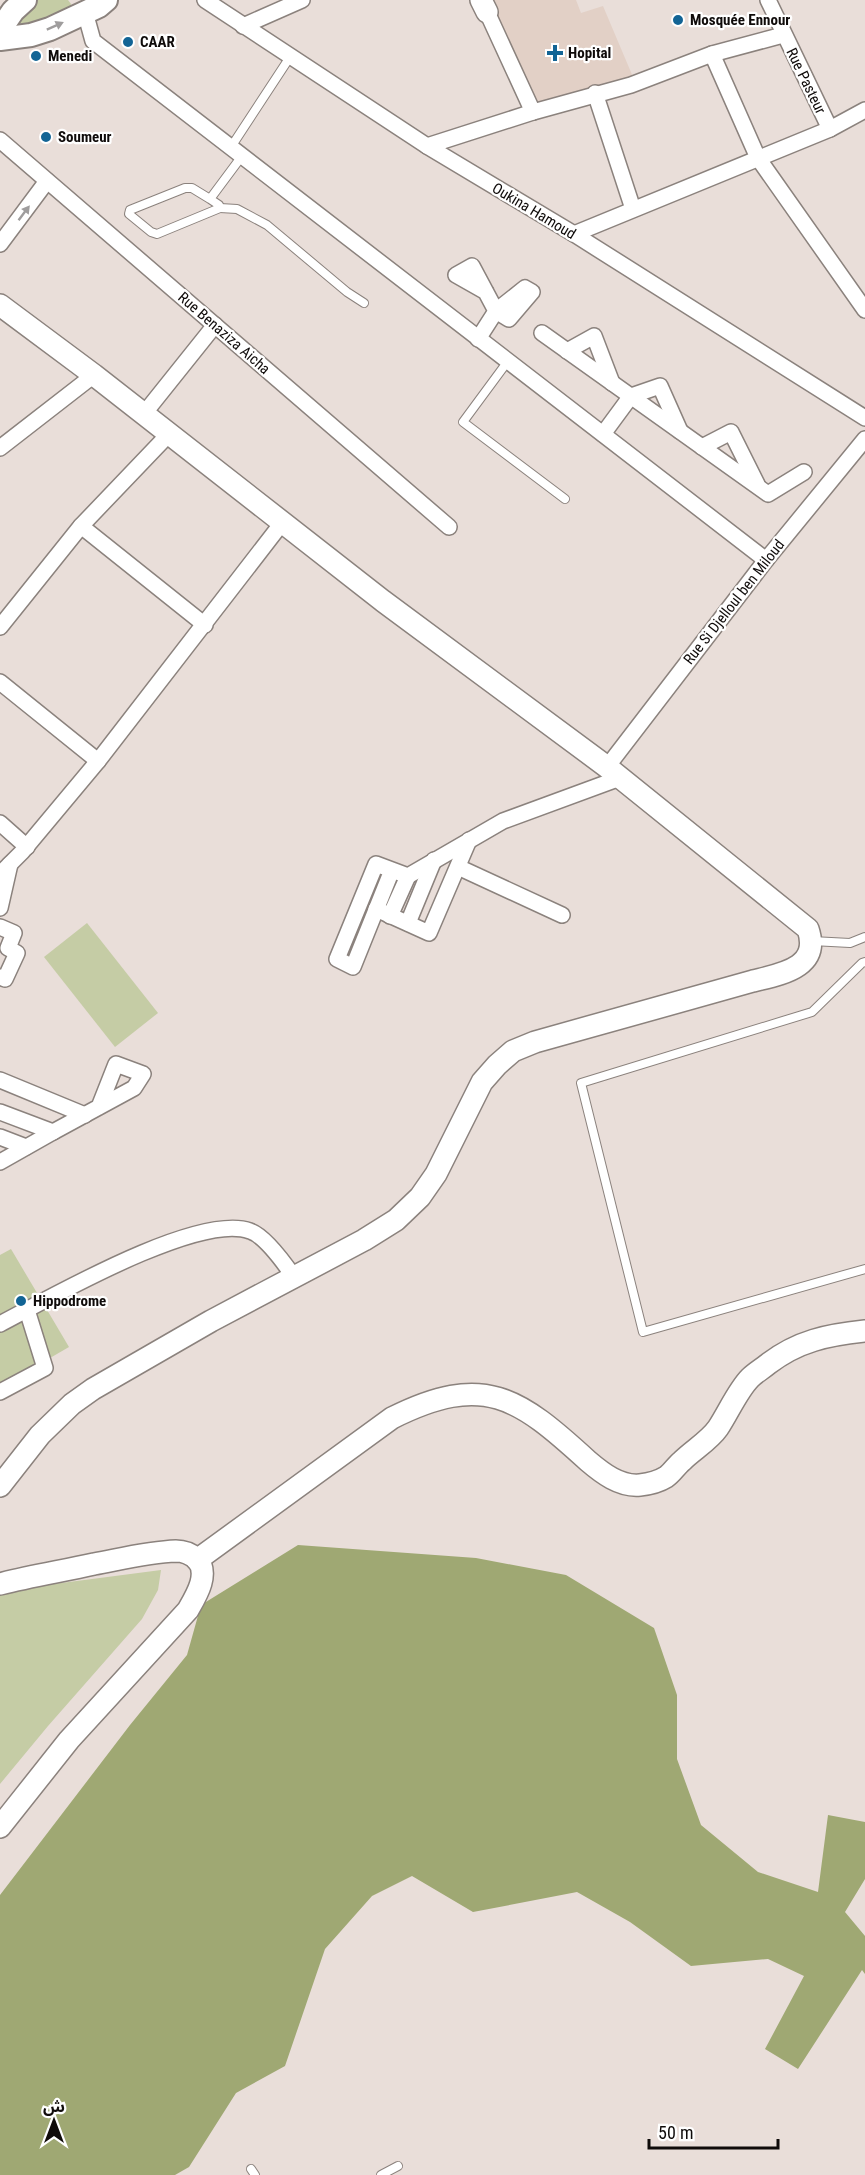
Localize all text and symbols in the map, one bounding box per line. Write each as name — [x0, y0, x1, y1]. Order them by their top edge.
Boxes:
place label: Mosquée Ennour — [690, 11, 790, 29]
marker: Mosquée Ennour — [671, 13, 685, 27]
one-way arrow — [47, 21, 65, 31]
place label: CAAR — [140, 33, 175, 51]
marker: CAAR — [121, 35, 135, 49]
marker: Hopital — [546, 44, 564, 62]
place label: Hopital — [568, 44, 611, 62]
street label: Rue Pasteur — [782, 45, 830, 117]
place label: Menedi — [48, 47, 92, 65]
marker: Menedi — [29, 49, 43, 63]
place label: Soumeur — [58, 128, 112, 146]
marker: Soumeur — [39, 130, 53, 144]
street label: Oukina Hamoud — [489, 179, 579, 243]
one-way arrow — [17, 205, 29, 220]
street label: Rue Benaziza Aicha — [174, 288, 274, 378]
street label: Rue Si Djelloul ben Miloud — [680, 536, 788, 668]
place label: Hippodrome — [33, 1292, 106, 1310]
marker: Hippodrome — [14, 1294, 28, 1308]
north arrow — [24, 2091, 84, 2151]
text: ش — [43, 2097, 65, 2116]
scale bar — [649, 2112, 778, 2150]
text: 50 m — [658, 2122, 693, 2143]

